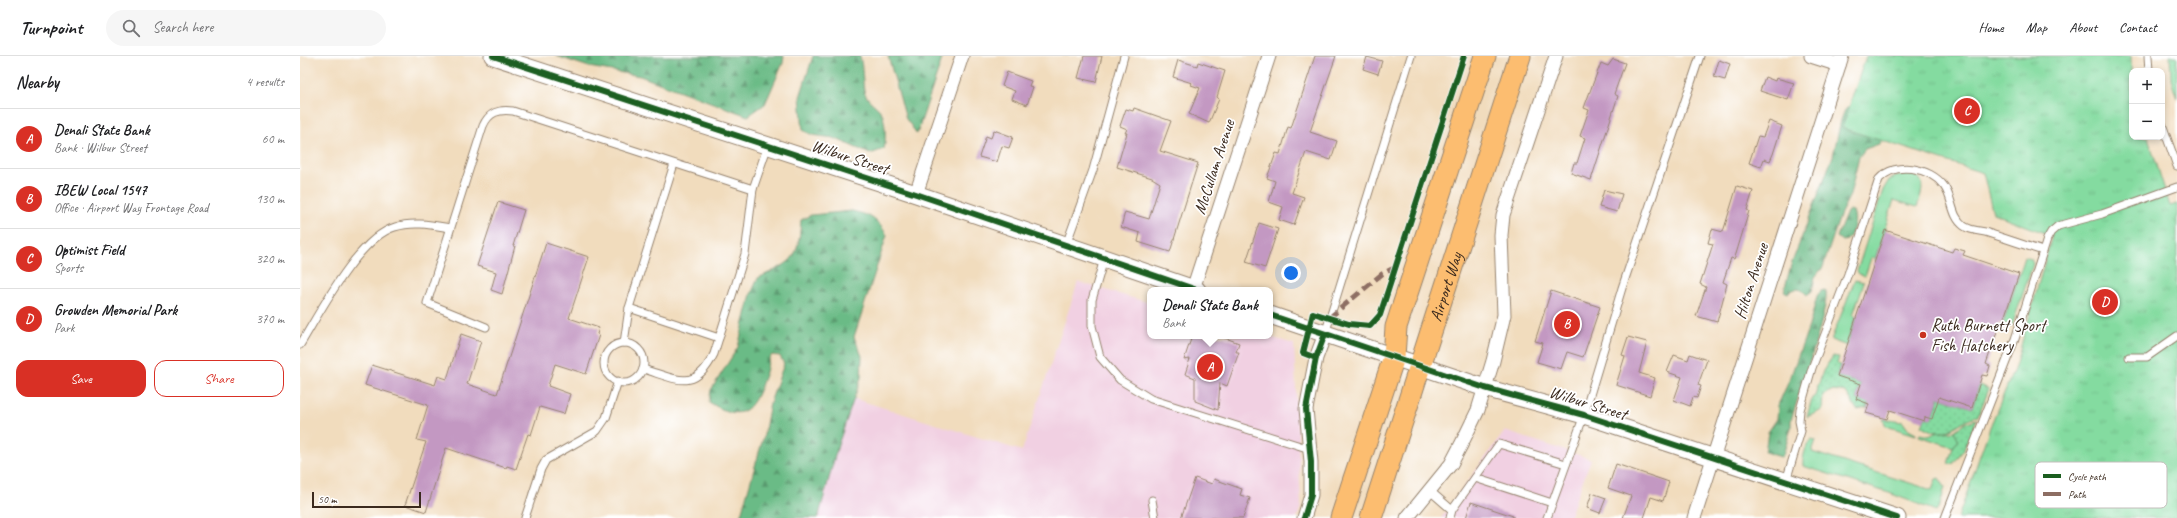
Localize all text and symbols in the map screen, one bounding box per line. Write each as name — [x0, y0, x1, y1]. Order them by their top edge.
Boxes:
search box — [106, 10, 386, 46]
text: Turnpoint — [20, 16, 82, 40]
icon: search — [120, 17, 142, 39]
text: Search here — [152, 18, 214, 37]
text: Home — [1978, 19, 2004, 36]
text: Map — [2026, 19, 2047, 36]
text: About — [2069, 19, 2097, 36]
text: Contact — [2119, 19, 2157, 36]
map controls — [2129, 68, 2165, 140]
button: + — [2129, 68, 2165, 104]
text: Nearby — [16, 72, 59, 93]
text: 4 results — [246, 74, 284, 90]
pin: C — [1954, 96, 1980, 126]
button: − — [2129, 104, 2165, 140]
street label: McCullam Avenue — [1189, 116, 1240, 217]
text: Denali State Bank — [54, 121, 150, 140]
text: A — [26, 131, 32, 147]
text: 60 m — [262, 131, 284, 147]
street label: Wilbur Street — [809, 135, 893, 180]
text: Bank · Wilbur Street — [54, 140, 147, 156]
text: IBEW Local 1547 — [54, 181, 147, 200]
text: B — [26, 191, 32, 207]
text: 130 m — [256, 191, 284, 207]
text: Office · Airport Way Frontage Road — [54, 200, 208, 216]
street label: Hilton Avenue — [1729, 239, 1774, 321]
text: Optimist Field — [54, 241, 124, 260]
street label: Airport Way — [1425, 248, 1467, 324]
text: C — [26, 251, 32, 267]
text: 320 m — [256, 251, 284, 267]
text: Sports — [54, 260, 83, 276]
your location — [1281, 263, 1301, 283]
popup — [1147, 287, 1273, 339]
pin: D — [2092, 287, 2118, 317]
text: Denali State Bank — [1162, 296, 1258, 315]
text: Growden Memorial Park — [54, 301, 177, 320]
pin: B — [1554, 309, 1580, 339]
text: D — [25, 311, 33, 327]
text: 370 m — [256, 311, 284, 327]
text: Bank — [1162, 315, 1185, 331]
place label: Ruth Burnett Sport Fish Hatchery — [1931, 315, 2048, 356]
text: Park — [54, 320, 75, 336]
marker: Ruth Burnett Sport Fish Hatchery — [1918, 330, 1928, 340]
pin: A — [1197, 352, 1223, 382]
button: Save — [16, 360, 146, 397]
button: Share — [154, 360, 284, 397]
street label: Wilbur Street — [1547, 381, 1631, 425]
legend — [2035, 462, 2167, 508]
text: Cycle path — [2068, 469, 2107, 483]
text: Path — [2068, 487, 2087, 501]
scale bar — [312, 490, 421, 509]
text: 50 m — [318, 492, 337, 506]

